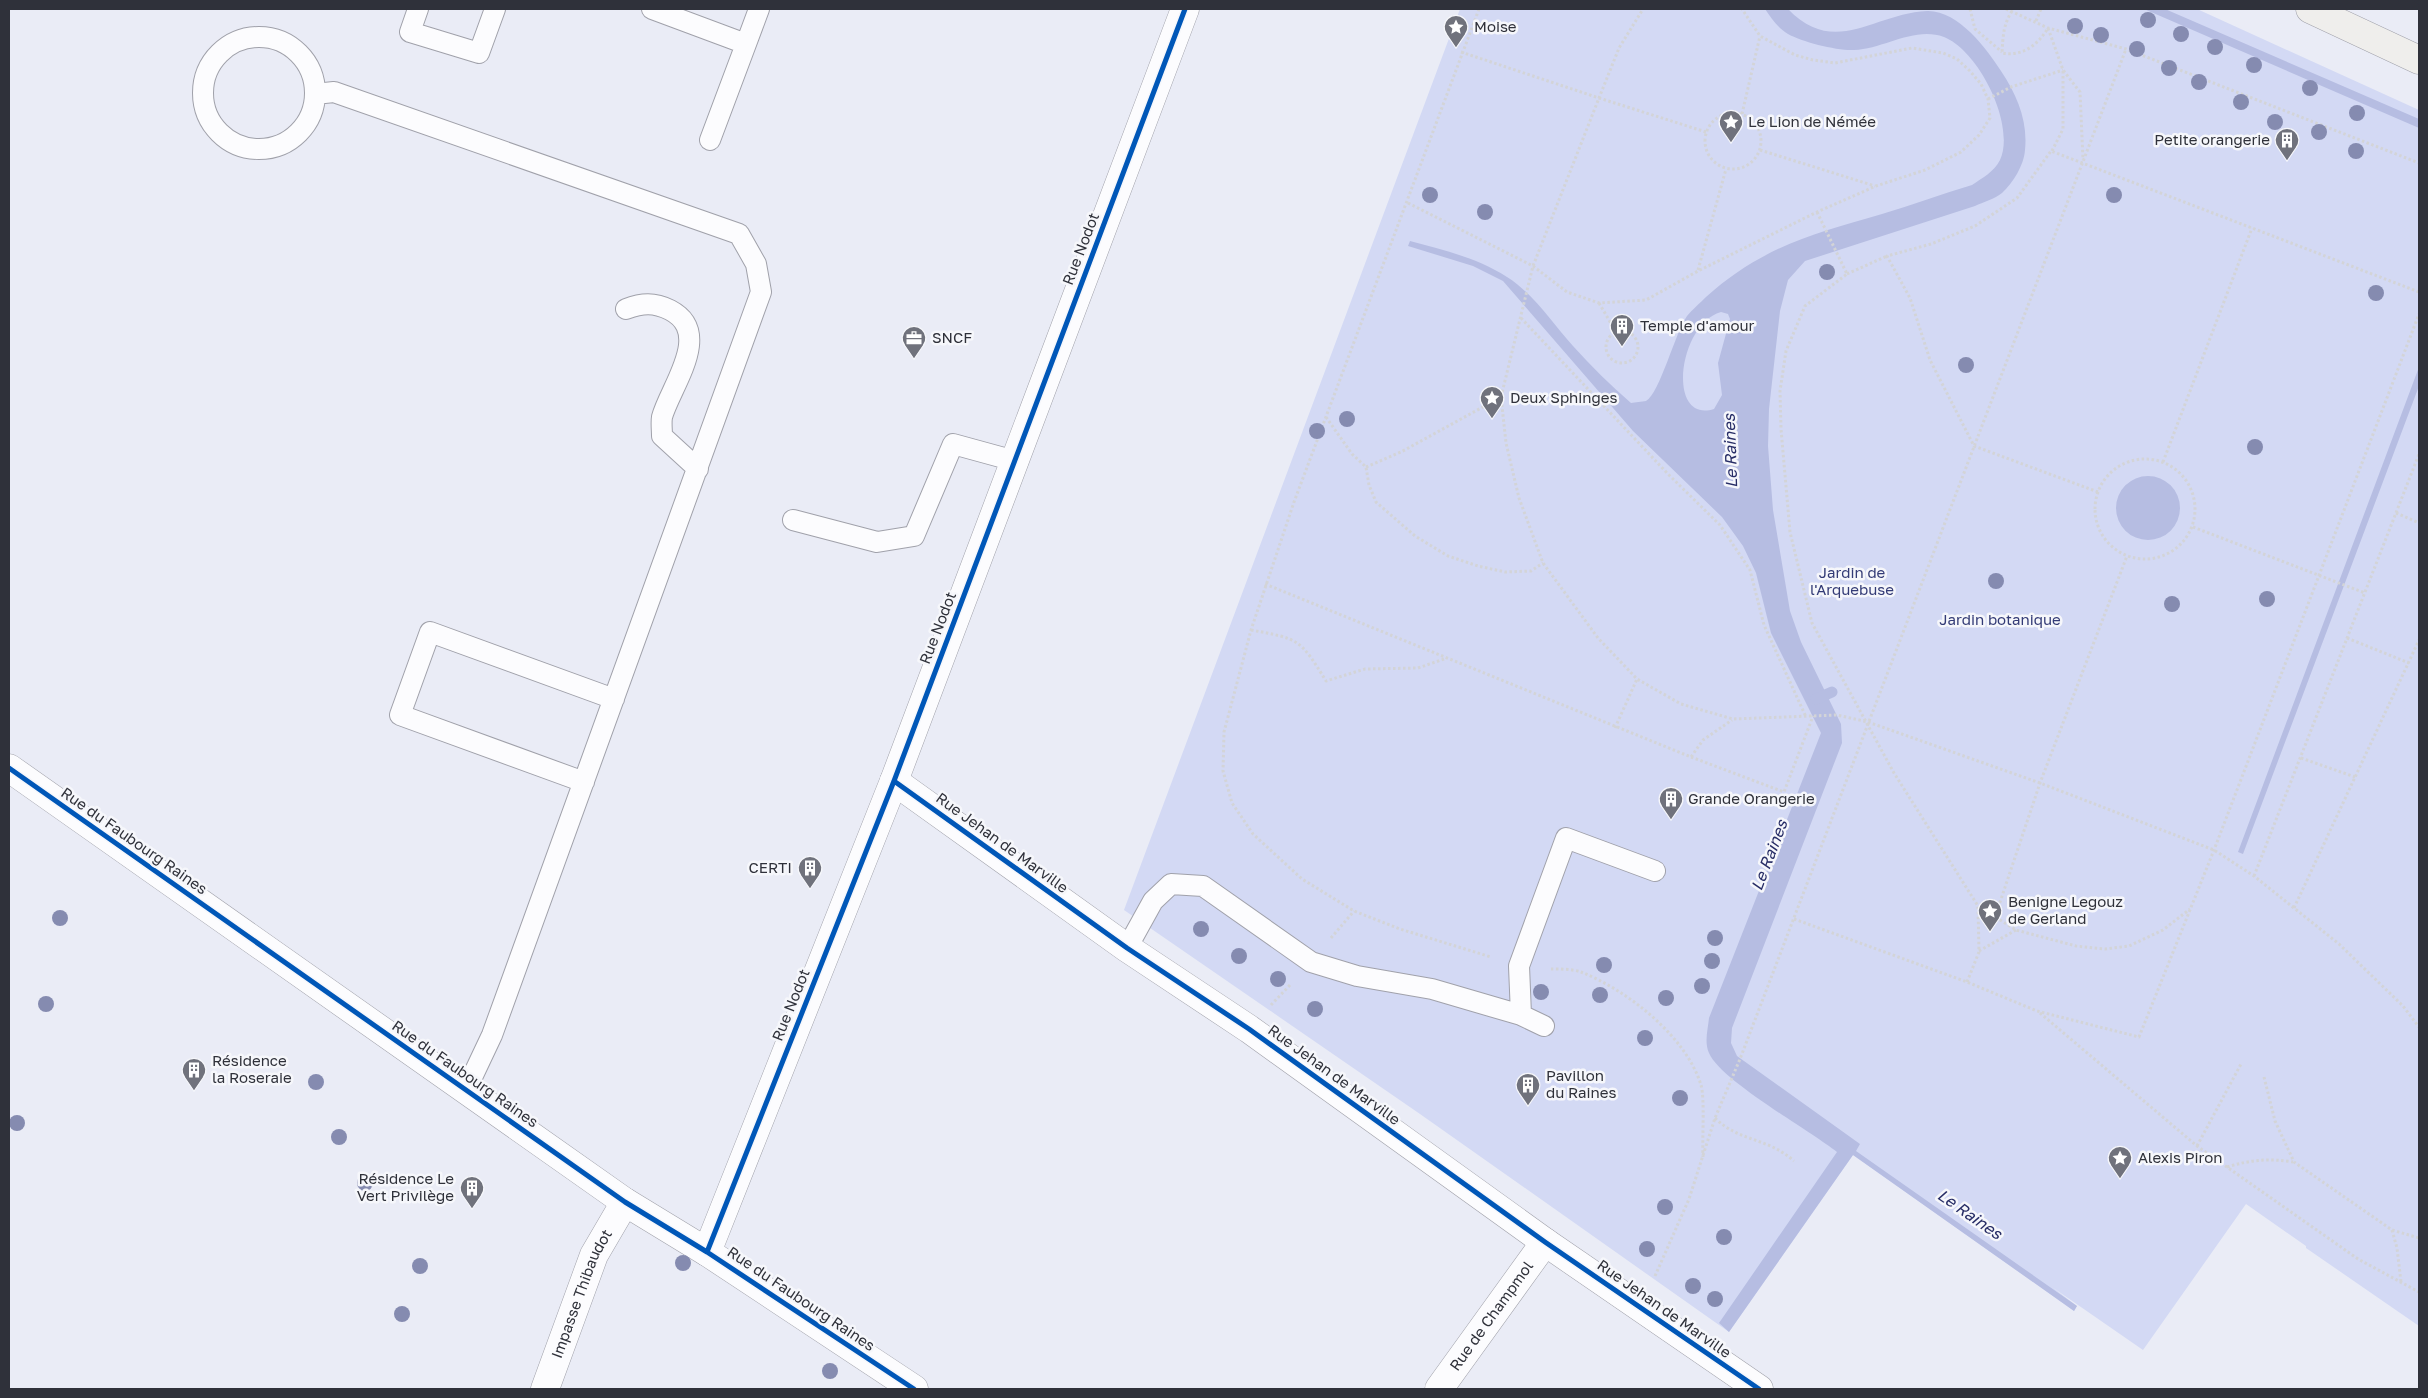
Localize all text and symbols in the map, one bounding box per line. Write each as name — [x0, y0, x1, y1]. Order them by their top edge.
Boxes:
place icon: Moise — [1443, 14, 1469, 48]
place label: Moise — [1474, 17, 1517, 35]
place icon: Le Lion de Némée — [1718, 109, 1744, 143]
place label: Le Lion de Némée — [1748, 112, 1876, 130]
building icon: Petite orangerie — [2274, 127, 2300, 161]
place label: Petite orangerie — [2154, 130, 2270, 148]
street label: Rue Nodot — [1058, 210, 1102, 287]
building icon: Temple d'amour — [1609, 313, 1635, 347]
place label: Temple d'amour — [1640, 316, 1755, 334]
office icon: SNCF — [901, 325, 927, 359]
place label: SNCF — [932, 328, 972, 346]
place icon: Deux Sphinges — [1479, 385, 1505, 419]
place label: Deux Sphinges — [1510, 388, 1617, 406]
water label: Le Raines — [1719, 412, 1741, 488]
park label: Jardin de l'Arquebuse — [1810, 563, 1894, 598]
street label: Rue Nodot — [915, 589, 959, 666]
park label: Jardin botanique — [1939, 610, 2061, 628]
street label: Rue du Faubourg Raines — [58, 783, 211, 897]
building icon: Grande Orangerie — [1658, 786, 1684, 820]
street label: Rue Jehan de Marville — [933, 788, 1072, 896]
place label: Grande Orangerie — [1688, 789, 1815, 807]
water label: Le Raines — [1746, 816, 1792, 893]
building icon: CERTI — [797, 855, 823, 889]
place label: CERTI — [749, 858, 792, 876]
place label: Benigne Legouz de Gerland — [2008, 892, 2123, 927]
place icon: Benigne Legouz de Gerland — [1977, 898, 2003, 932]
street label: Rue Nodot — [767, 966, 813, 1043]
street label: Rue du Faubourg Raines — [389, 1016, 542, 1130]
street label: Rue Jehan de Marville — [1265, 1020, 1404, 1128]
place label: Résidence la Roseraie — [212, 1051, 292, 1086]
building icon: Résidence la Roseraie — [181, 1057, 207, 1091]
place label: Pavillon du Raines — [1546, 1066, 1617, 1101]
building icon: Pavillon du Raines — [1515, 1072, 1541, 1106]
place icon: Alexis Piron — [2107, 1145, 2133, 1179]
place label: Alexis Piron — [2138, 1148, 2223, 1166]
place label: Résidence Le Vert Privilège — [357, 1169, 454, 1204]
building icon: Résidence Le Vert Privilège — [459, 1175, 485, 1209]
water label: Le Raines — [1934, 1185, 2007, 1244]
street label: Impasse Thibaudot — [547, 1226, 615, 1361]
street label: Rue du Faubourg Raines — [724, 1242, 879, 1354]
street label: Rue Jehan de Marville — [1594, 1255, 1735, 1361]
street label: Rue de Champmol — [1445, 1257, 1536, 1374]

